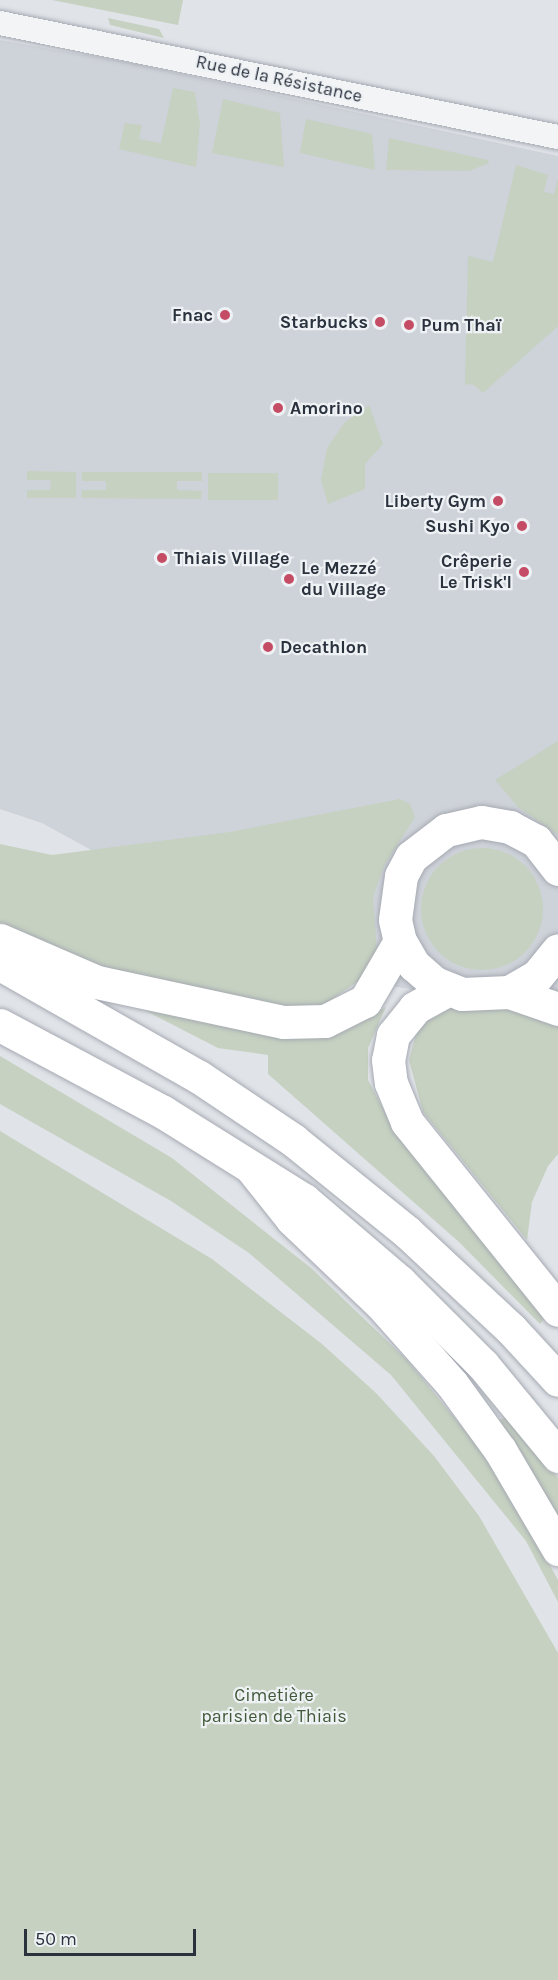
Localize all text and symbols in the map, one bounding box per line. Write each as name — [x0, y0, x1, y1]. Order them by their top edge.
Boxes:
street label: Rue de la Résistance — [194, 51, 364, 107]
place label: Fnac — [172, 304, 213, 326]
marker: Fnac — [218, 308, 232, 322]
place label: Starbucks — [280, 311, 368, 333]
place label: Pum Thaï — [421, 314, 502, 336]
marker: Starbucks — [373, 315, 387, 329]
marker: Pum Thaï — [402, 318, 416, 332]
place label: Amorino — [290, 397, 363, 419]
marker: Amorino — [271, 401, 285, 415]
place label: Liberty Gym — [384, 490, 486, 512]
marker: Liberty Gym — [491, 494, 505, 508]
place label: Sushi Kyo — [425, 515, 510, 537]
marker: Sushi Kyo — [515, 519, 529, 533]
place label: Thiais Village — [174, 547, 289, 569]
marker: Thiais Village — [155, 551, 169, 565]
place label: Crêperie Le Trisk'l — [439, 551, 512, 594]
place label: Le Mezzé du Village — [301, 558, 386, 600]
marker: Crêperie Le Trisk'l — [517, 565, 531, 579]
marker: Le Mezzé du Village — [282, 572, 296, 586]
place label: Decathlon — [280, 636, 367, 658]
marker: Decathlon — [261, 640, 275, 654]
park label: Cimetière parisien de Thiais — [201, 1685, 347, 1728]
scale bar — [27, 1917, 200, 1955]
text: 50 m — [35, 1928, 77, 1950]

